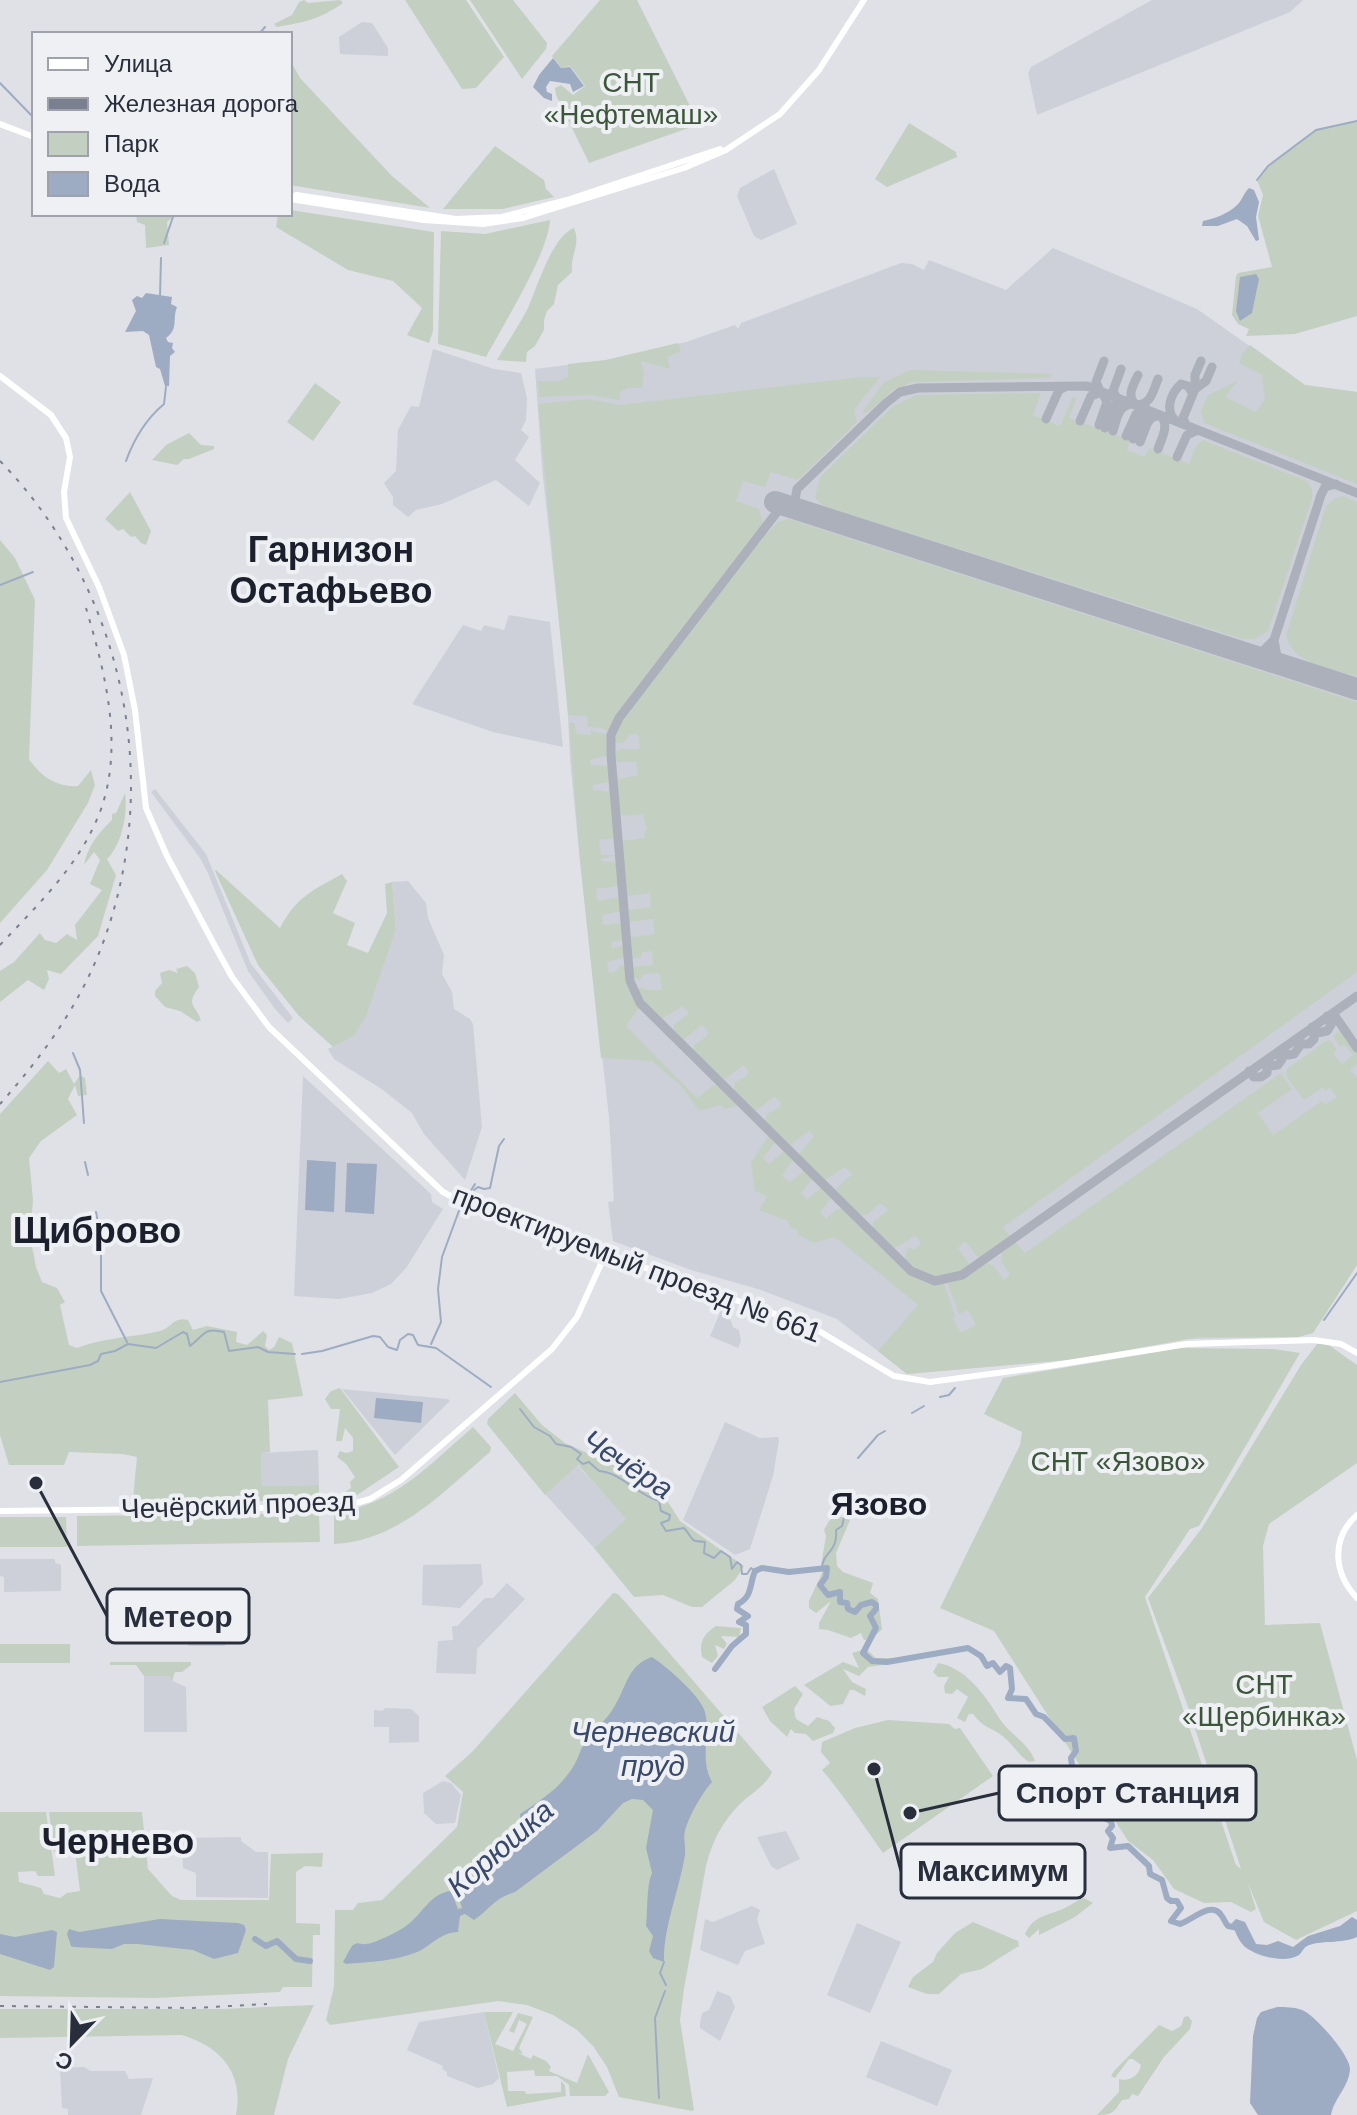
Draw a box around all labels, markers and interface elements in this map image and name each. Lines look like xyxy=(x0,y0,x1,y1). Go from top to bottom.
legend xyxy=(32,32,292,216)
text: Улица xyxy=(104,50,173,77)
park label: СНТ «Нефтемаш» xyxy=(544,67,718,130)
text: Железная дорога xyxy=(104,90,299,117)
text: Парк xyxy=(104,130,159,157)
text: Вода xyxy=(104,170,161,197)
district label: Гарнизон Остафьево xyxy=(230,529,432,611)
street label: проектируемый проезд № 661 xyxy=(448,1179,826,1349)
district label: Щиброво xyxy=(13,1210,181,1251)
water label: Чечёра xyxy=(577,1423,679,1505)
park label: СНТ «Язово» xyxy=(1031,1446,1205,1477)
street label: Чечёрский проезд xyxy=(120,1485,356,1525)
district label: Язово xyxy=(831,1486,927,1522)
callout: Метеор xyxy=(107,1589,249,1643)
text: Метеор xyxy=(123,1600,233,1633)
park label: СНТ «Щербинка» xyxy=(1182,1669,1346,1732)
water label: Черневский пруд xyxy=(571,1715,735,1782)
callout: Спорт Станция xyxy=(999,1766,1256,1820)
text: Спорт Станция xyxy=(1016,1776,1240,1809)
water label: Корюшка xyxy=(440,1793,560,1903)
district label: Чернево xyxy=(42,1821,194,1862)
callout: Максимум xyxy=(901,1844,1085,1898)
text: Максимум xyxy=(917,1854,1069,1887)
north arrow xyxy=(32,2003,112,2083)
text: С xyxy=(52,2046,77,2076)

